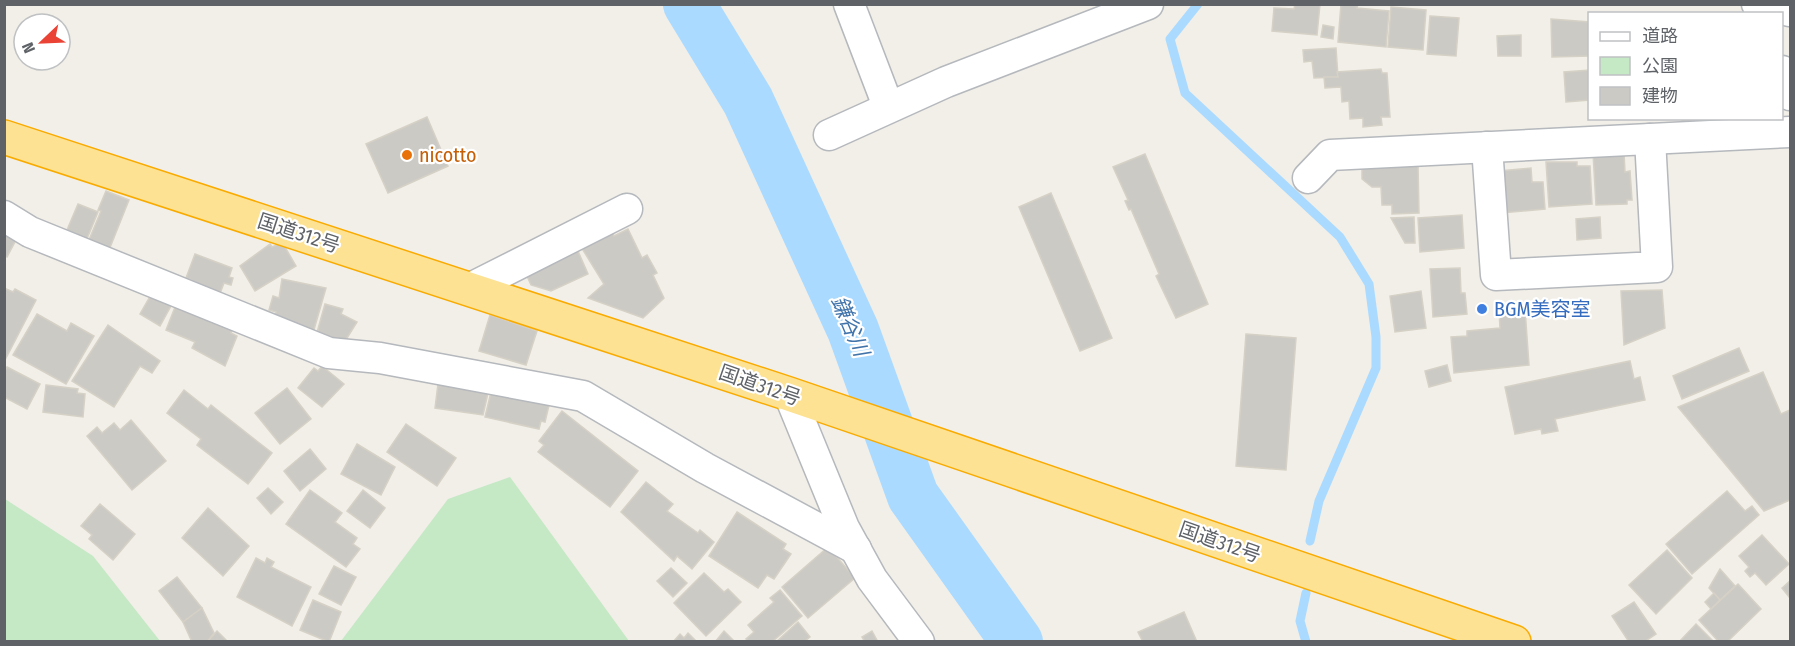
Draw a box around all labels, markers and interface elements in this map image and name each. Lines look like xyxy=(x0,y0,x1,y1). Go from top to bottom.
north arrow xyxy=(12,12,72,72)
legend xyxy=(1588,12,1783,120)
text: 道路 xyxy=(1642,25,1678,47)
text: N xyxy=(18,40,39,56)
text: 公園 xyxy=(1642,55,1678,77)
text: 建物 xyxy=(1642,85,1678,107)
place label: nicotto xyxy=(419,143,477,167)
marker: nicotto xyxy=(400,148,414,162)
street label: 国道312号 xyxy=(255,208,343,258)
water label: 鎌谷川 xyxy=(826,292,875,362)
place label: BGM美容室 xyxy=(1494,297,1591,321)
marker: BGM美容室 xyxy=(1475,302,1489,316)
street label: 国道312号 xyxy=(716,360,804,410)
street label: 国道312号 xyxy=(1176,517,1264,567)

